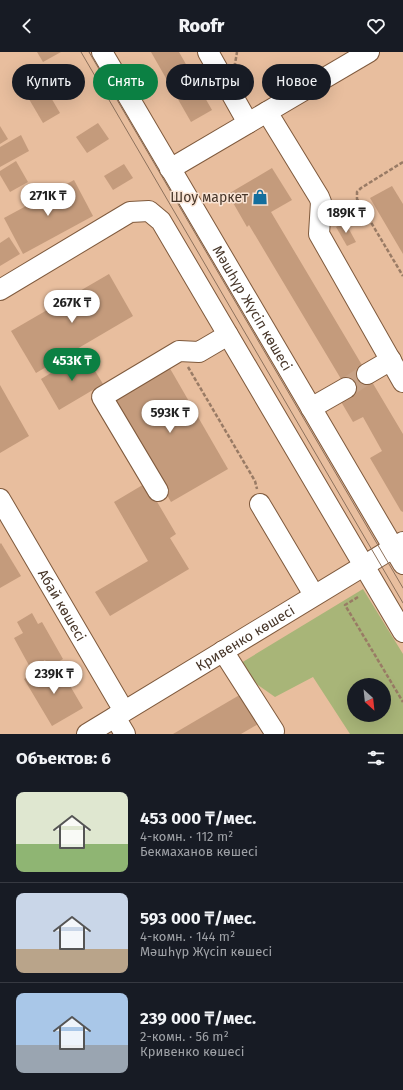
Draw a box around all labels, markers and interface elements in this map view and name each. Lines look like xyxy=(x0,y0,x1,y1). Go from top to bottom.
icon: back xyxy=(16,15,38,37)
text: Roofr xyxy=(179,15,224,37)
icon: heart xyxy=(365,15,387,37)
chip: Купить xyxy=(12,64,85,100)
chip: Снять xyxy=(93,64,158,100)
chip: Фильтры xyxy=(166,64,254,100)
chip: Новое xyxy=(262,64,331,100)
pin: 271K ₸ xyxy=(15,183,81,217)
text: 271K ₸ xyxy=(30,188,66,203)
shop icon: Шоу маркет xyxy=(251,188,269,206)
place label: Шоу маркет xyxy=(170,189,249,206)
pin: 189K ₸ xyxy=(313,200,379,234)
text: 189K ₸ xyxy=(326,205,366,220)
street label: Мәшһүр Жүсіп көшесі xyxy=(209,242,296,374)
pin: 267K ₸ xyxy=(39,290,105,324)
text: 267K ₸ xyxy=(53,295,91,310)
pin: 453K ₸ xyxy=(39,348,105,382)
text: 453K ₸ xyxy=(52,353,92,368)
pin: 593K ₸ xyxy=(137,400,203,434)
text: 593K ₸ xyxy=(151,405,189,420)
street label: Абай көшесі xyxy=(34,566,90,644)
street label: Кривенко көшесі xyxy=(193,601,298,674)
pin: 239K ₸ xyxy=(21,661,87,695)
text: 239K ₸ xyxy=(35,666,73,681)
north arrow xyxy=(347,678,391,722)
map controls xyxy=(347,678,391,722)
icon: filters xyxy=(365,747,387,769)
text: Объектов: 6 xyxy=(16,748,111,769)
icon: home xyxy=(48,808,96,856)
text: 453 000 ₸/мес. xyxy=(140,808,256,829)
text: 4-комн. · 112 m² xyxy=(140,829,233,844)
text: Бекмаханов көшесі xyxy=(140,844,258,859)
text: 593 000 ₸/мес. xyxy=(140,908,256,929)
icon: home xyxy=(48,909,96,957)
text: 4-комн. · 144 m² xyxy=(140,929,235,944)
text: Мәшһүр Жүсіп көшесі xyxy=(140,944,272,959)
text: 239 000 ₸/мес. xyxy=(140,1008,256,1029)
icon: home xyxy=(48,1009,96,1057)
text: 2-комн. · 56 m² xyxy=(140,1029,229,1044)
text: Кривенко көшесі xyxy=(140,1044,244,1059)

